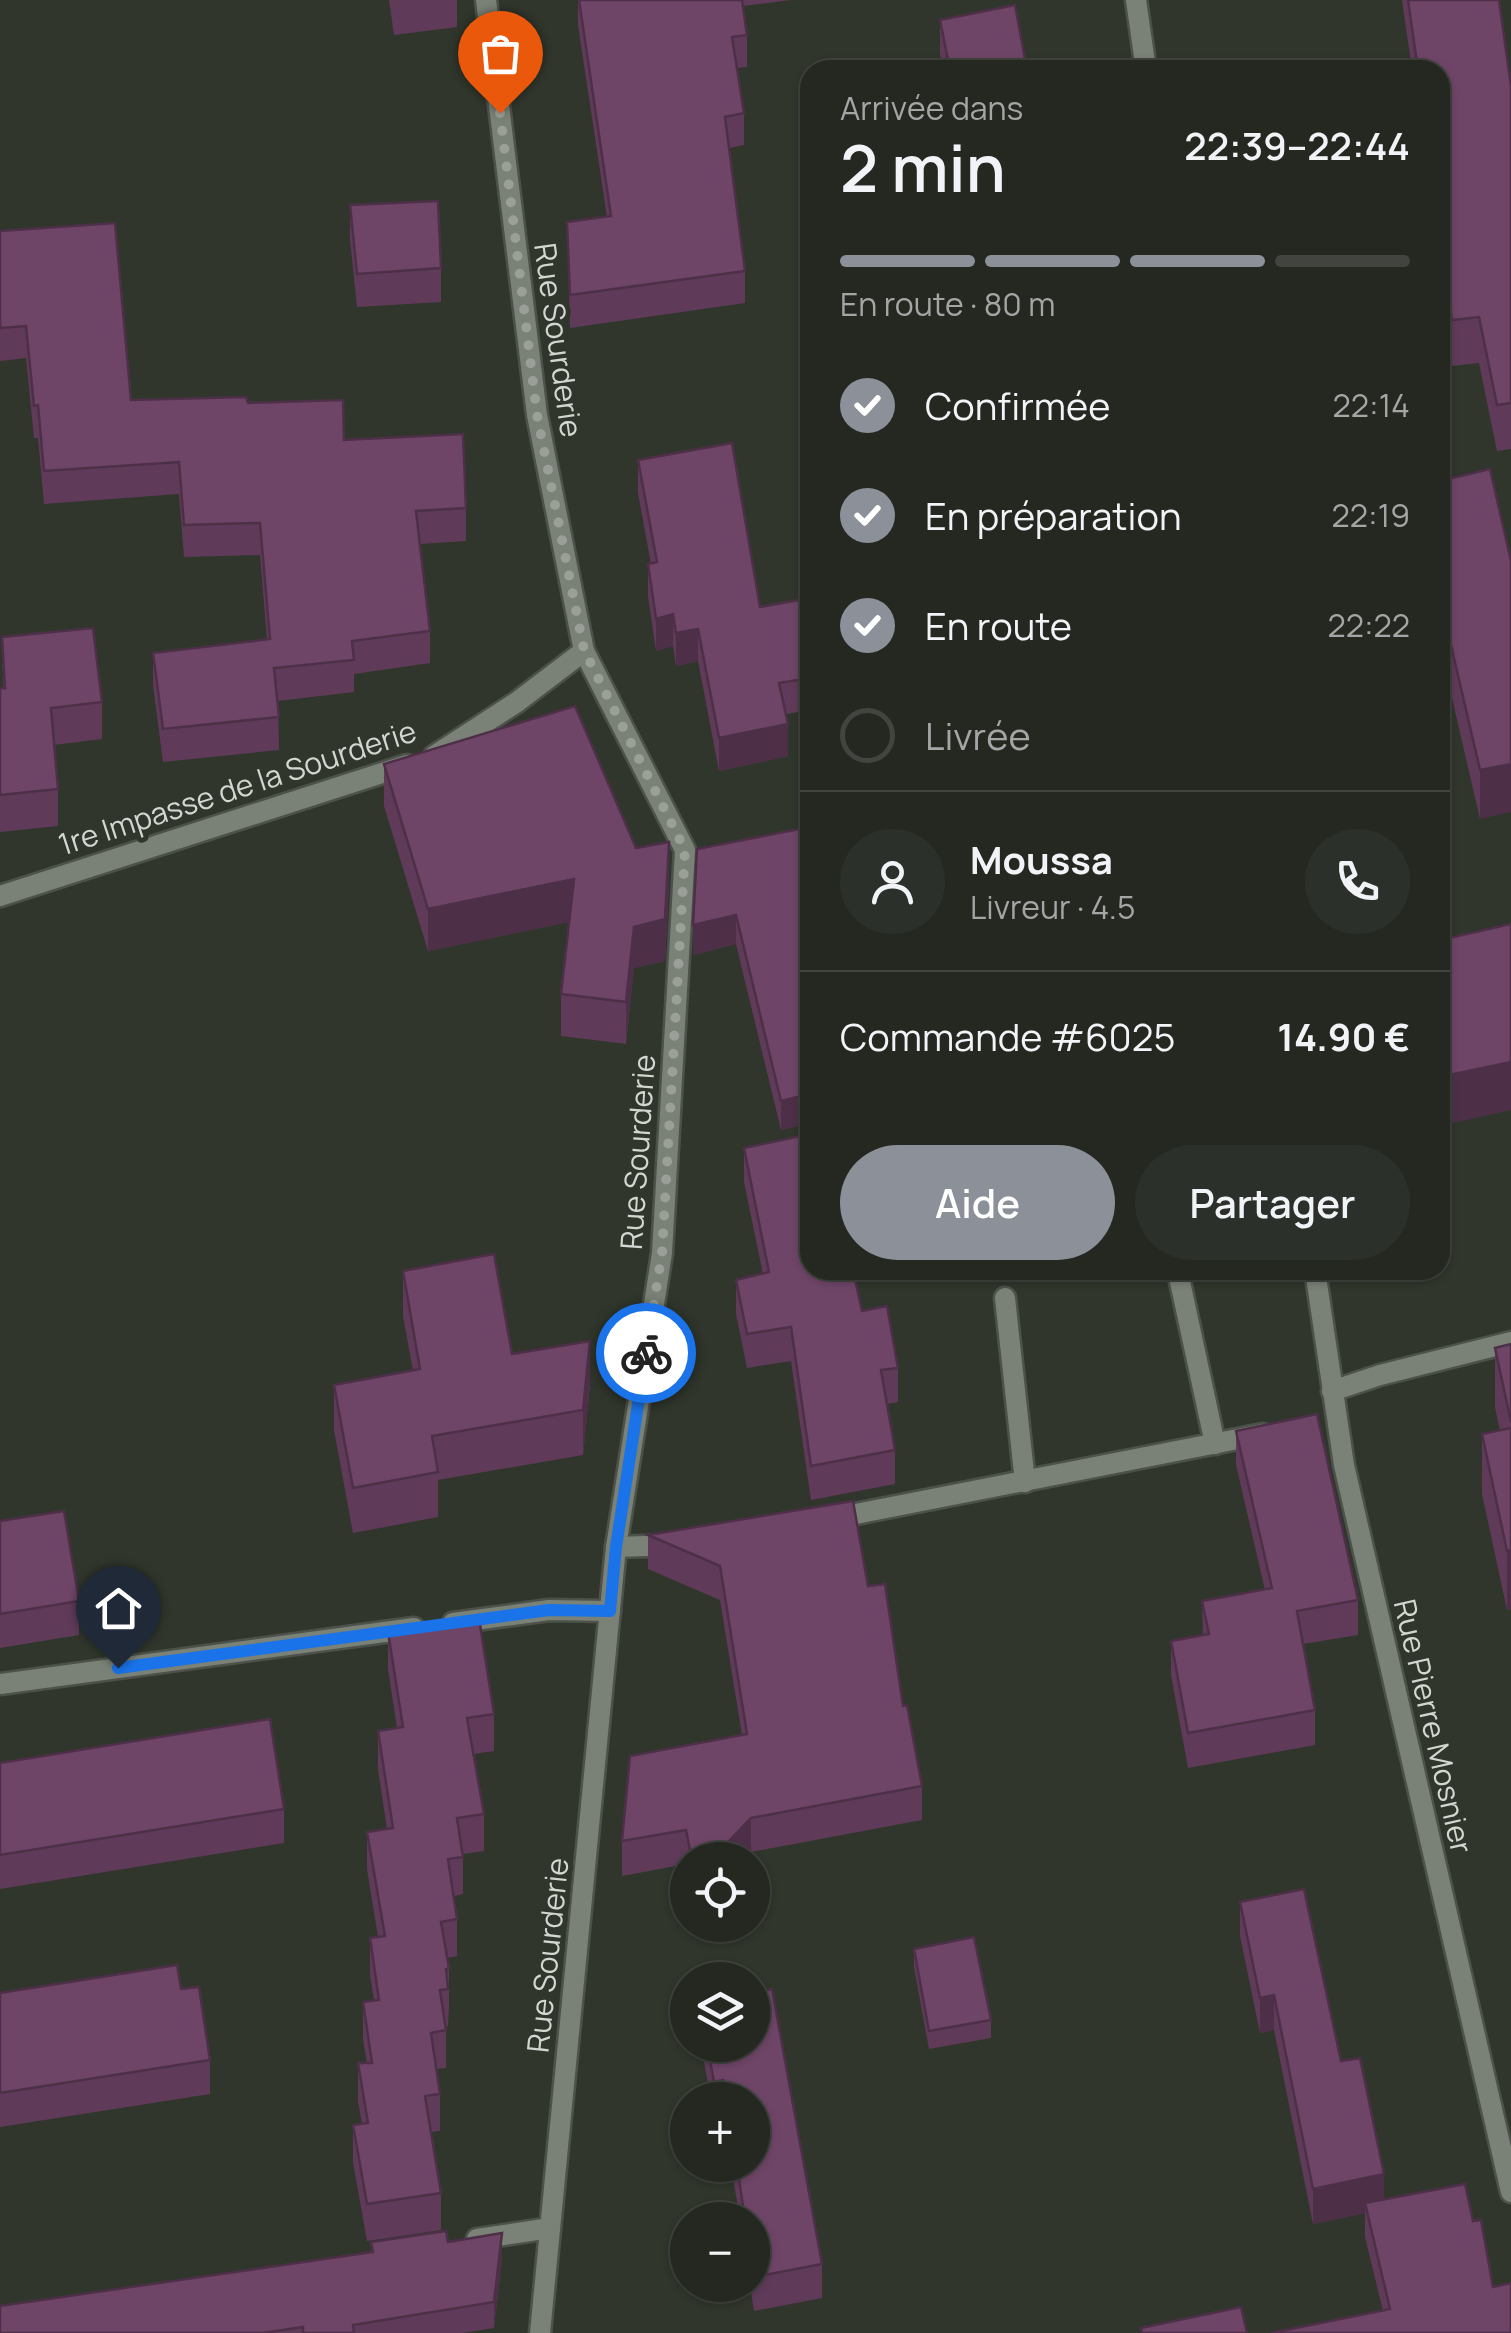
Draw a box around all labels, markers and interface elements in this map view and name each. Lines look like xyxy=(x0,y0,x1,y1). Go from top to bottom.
pin xyxy=(458,11,543,114)
icon: bag xyxy=(473,26,528,81)
text: Arrivée dans xyxy=(840,86,1023,130)
text: 22:39–22:44 xyxy=(1184,119,1410,171)
text: 2 min xyxy=(840,123,1006,212)
street label: Rue Sourderie xyxy=(525,240,593,440)
text: En route · 80 m xyxy=(840,282,1055,326)
icon: check xyxy=(840,378,895,433)
text: Confirmée xyxy=(925,379,1111,431)
text: 22:14 xyxy=(1333,383,1410,427)
icon: check xyxy=(840,488,895,543)
text: En préparation xyxy=(925,489,1181,541)
text: 22:19 xyxy=(1332,493,1410,537)
icon: check xyxy=(840,598,895,653)
text: En route xyxy=(925,599,1072,651)
text: 22:22 xyxy=(1327,603,1410,647)
text: Livrée xyxy=(925,709,1031,761)
street label: 1re Impasse de la Sourderie xyxy=(53,710,421,864)
button: person xyxy=(840,829,945,934)
button: phone xyxy=(1305,829,1410,934)
text: Moussa xyxy=(970,833,1113,885)
text: Livreur · 4.5 xyxy=(970,885,1135,929)
text: Commande #6025 xyxy=(840,1010,1175,1062)
text: 14.90 € xyxy=(1277,1010,1410,1062)
street label: Rue Sourderie xyxy=(610,1053,664,1251)
button: Aide xyxy=(840,1145,1115,1260)
button: Partager xyxy=(1135,1145,1410,1260)
courier xyxy=(596,1303,696,1403)
icon: bike xyxy=(619,1326,674,1381)
pin xyxy=(76,1566,161,1669)
icon: home xyxy=(91,1581,146,1636)
street label: Rue Pierre Mosnier xyxy=(1385,1595,1483,1857)
map controls xyxy=(670,1842,770,2302)
button: locate xyxy=(670,1842,770,1942)
street label: Rue Sourderie xyxy=(516,1856,578,2054)
button: layers xyxy=(670,1962,770,2062)
button: + xyxy=(670,2082,770,2182)
button: − xyxy=(670,2202,770,2302)

